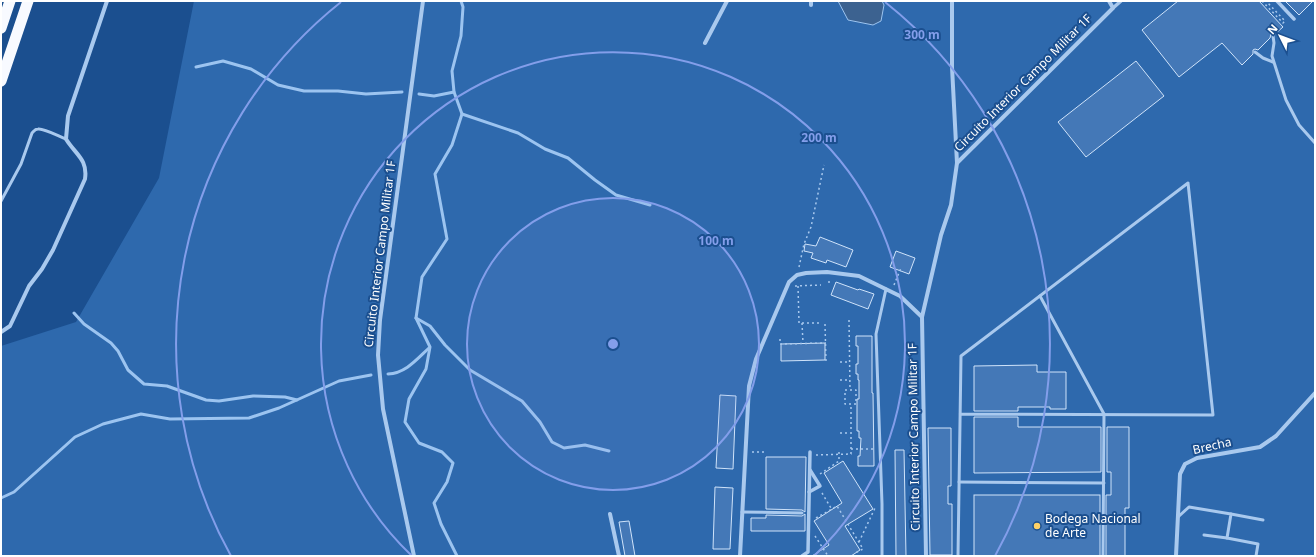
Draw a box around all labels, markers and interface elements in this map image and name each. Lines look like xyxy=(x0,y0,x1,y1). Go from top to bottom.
street label: Circuito Interior Campo Militar 1F xyxy=(950,10,1095,155)
north arrow xyxy=(1260,16,1300,56)
text: N xyxy=(1264,21,1281,37)
text: 300 m xyxy=(904,26,940,43)
text: 200 m xyxy=(801,129,837,146)
street label: Circuito Interior Campo Militar 1F xyxy=(360,160,399,348)
text: 100 m xyxy=(698,232,734,249)
centre of rings xyxy=(606,337,620,351)
street label: Circuito Interior Campo Militar 1F xyxy=(903,343,924,531)
street label: Brecha xyxy=(1191,433,1233,458)
place label: Bodega Nacional de Arte xyxy=(1045,510,1141,541)
marker: Bodega Nacional de Arte xyxy=(1032,521,1042,531)

